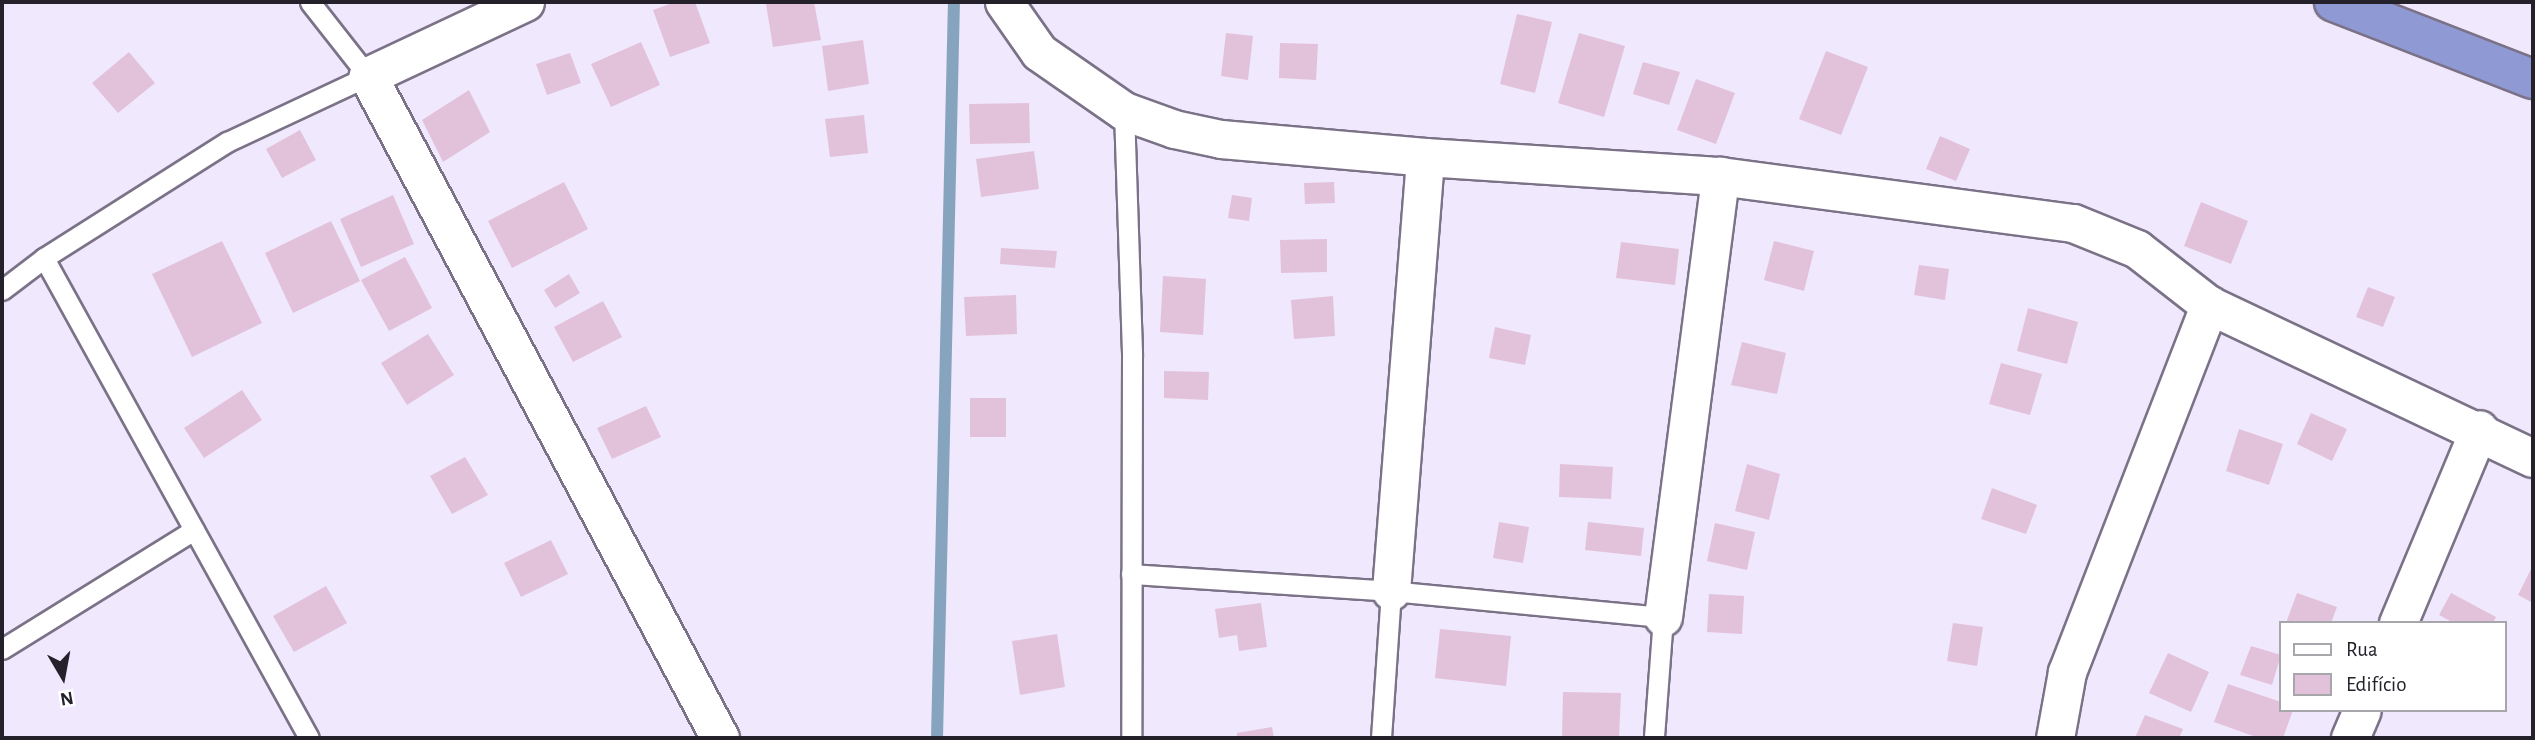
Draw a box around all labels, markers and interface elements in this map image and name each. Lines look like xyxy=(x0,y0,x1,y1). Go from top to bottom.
legend xyxy=(2280,621,2507,712)
text: Rua xyxy=(2346,639,2378,660)
north arrow xyxy=(28,642,98,712)
text: Edifício xyxy=(2346,674,2406,695)
text: N xyxy=(59,688,75,709)

